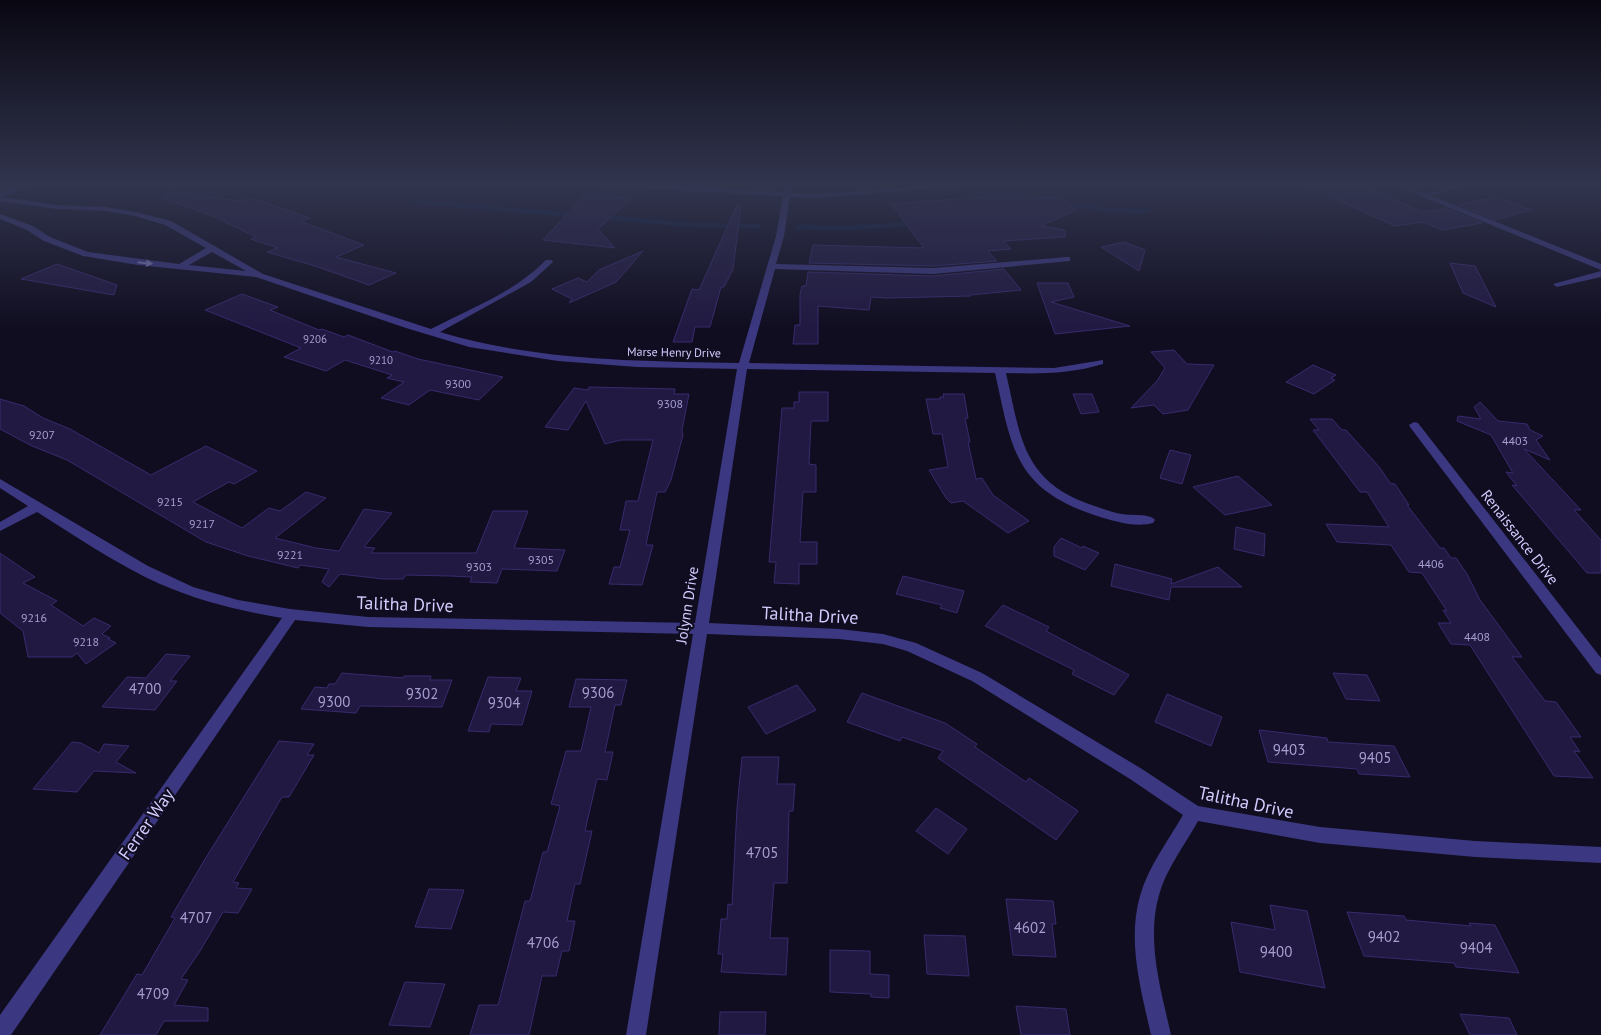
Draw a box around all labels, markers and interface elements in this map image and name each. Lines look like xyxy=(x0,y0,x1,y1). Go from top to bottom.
one-way arrow xyxy=(137,259,153,267)
house number: 9206 xyxy=(303,332,327,346)
street label: Marse Henry Drive xyxy=(627,344,721,360)
house number: 9210 xyxy=(369,353,393,367)
house number: 9300 xyxy=(445,376,472,391)
house number: 9308 xyxy=(657,396,683,411)
house number: 9207 xyxy=(29,427,55,442)
house number: 4403 xyxy=(1502,433,1528,448)
street label: Renaissance Drive xyxy=(1477,486,1563,588)
house number: 9215 xyxy=(157,494,183,509)
house number: 9217 xyxy=(189,516,215,531)
house number: 9221 xyxy=(277,547,303,562)
house number: 9305 xyxy=(528,552,554,567)
house number: 4406 xyxy=(1418,556,1444,571)
house number: 9303 xyxy=(466,559,492,574)
street label: Jolynn Drive xyxy=(671,565,702,646)
street label: Talitha Drive xyxy=(356,591,454,617)
street label: Talitha Drive xyxy=(761,601,859,629)
house number: 9216 xyxy=(21,610,47,625)
house number: 4408 xyxy=(1464,629,1490,644)
house number: 9218 xyxy=(73,634,99,649)
house number: 4700 xyxy=(129,679,161,698)
house number: 9306 xyxy=(582,683,614,702)
house number: 9302 xyxy=(406,684,438,703)
house number: 9300 xyxy=(318,692,350,711)
house number: 9304 xyxy=(488,693,520,712)
house number: 9403 xyxy=(1273,740,1305,759)
house number: 9405 xyxy=(1359,748,1391,767)
street label: Talitha Drive xyxy=(1196,781,1296,823)
street label: Ferrer Way xyxy=(113,783,179,864)
house number: 4705 xyxy=(746,843,778,862)
house number: 4707 xyxy=(180,908,212,927)
house number: 4602 xyxy=(1014,918,1046,937)
house number: 9402 xyxy=(1368,927,1400,946)
house number: 4706 xyxy=(527,933,559,952)
house number: 9404 xyxy=(1460,938,1492,957)
house number: 9400 xyxy=(1260,942,1292,961)
house number: 4709 xyxy=(137,984,169,1003)

